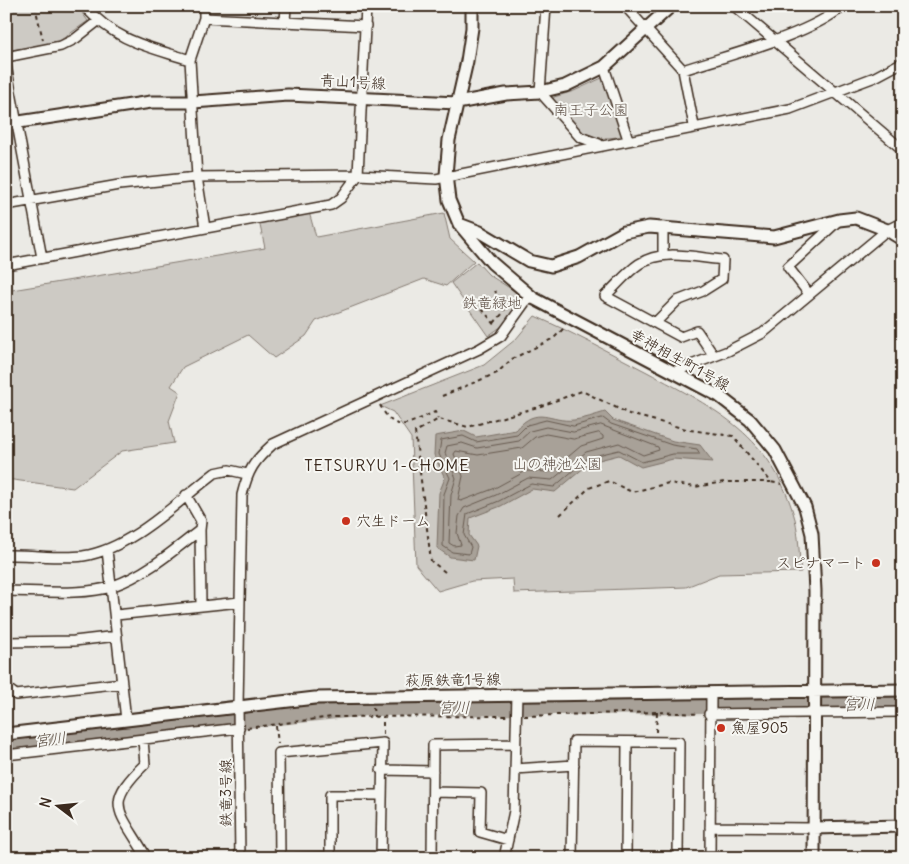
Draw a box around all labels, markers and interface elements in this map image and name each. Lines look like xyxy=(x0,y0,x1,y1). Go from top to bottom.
street label: 青山1号線 xyxy=(320,70,386,93)
park label: 南王子公園 xyxy=(553,100,629,119)
park label: 鉄竜緑地 xyxy=(462,293,522,312)
street label: 幸神相生町1号線 xyxy=(627,324,733,395)
park label: 山の神池公園 xyxy=(512,454,602,473)
district label: TETSURYU 1-CHOME xyxy=(304,455,470,475)
place label: 穴生ドーム xyxy=(356,511,430,530)
marker: 穴生ドーム xyxy=(340,515,352,527)
place label: スピナマート xyxy=(776,553,866,572)
marker: スピナマート xyxy=(870,557,882,569)
street label: 萩原鉄竜1号線 xyxy=(405,669,501,690)
water label: 宮川 xyxy=(843,694,875,714)
water label: 宮川 xyxy=(438,697,470,717)
place label: 魚屋905 xyxy=(731,718,788,737)
marker: 魚屋905 xyxy=(715,722,727,734)
water label: 宮川 xyxy=(33,727,67,751)
street label: 鉄竜3号線 xyxy=(216,759,235,827)
north arrow xyxy=(32,782,82,832)
text: N xyxy=(36,795,55,810)

